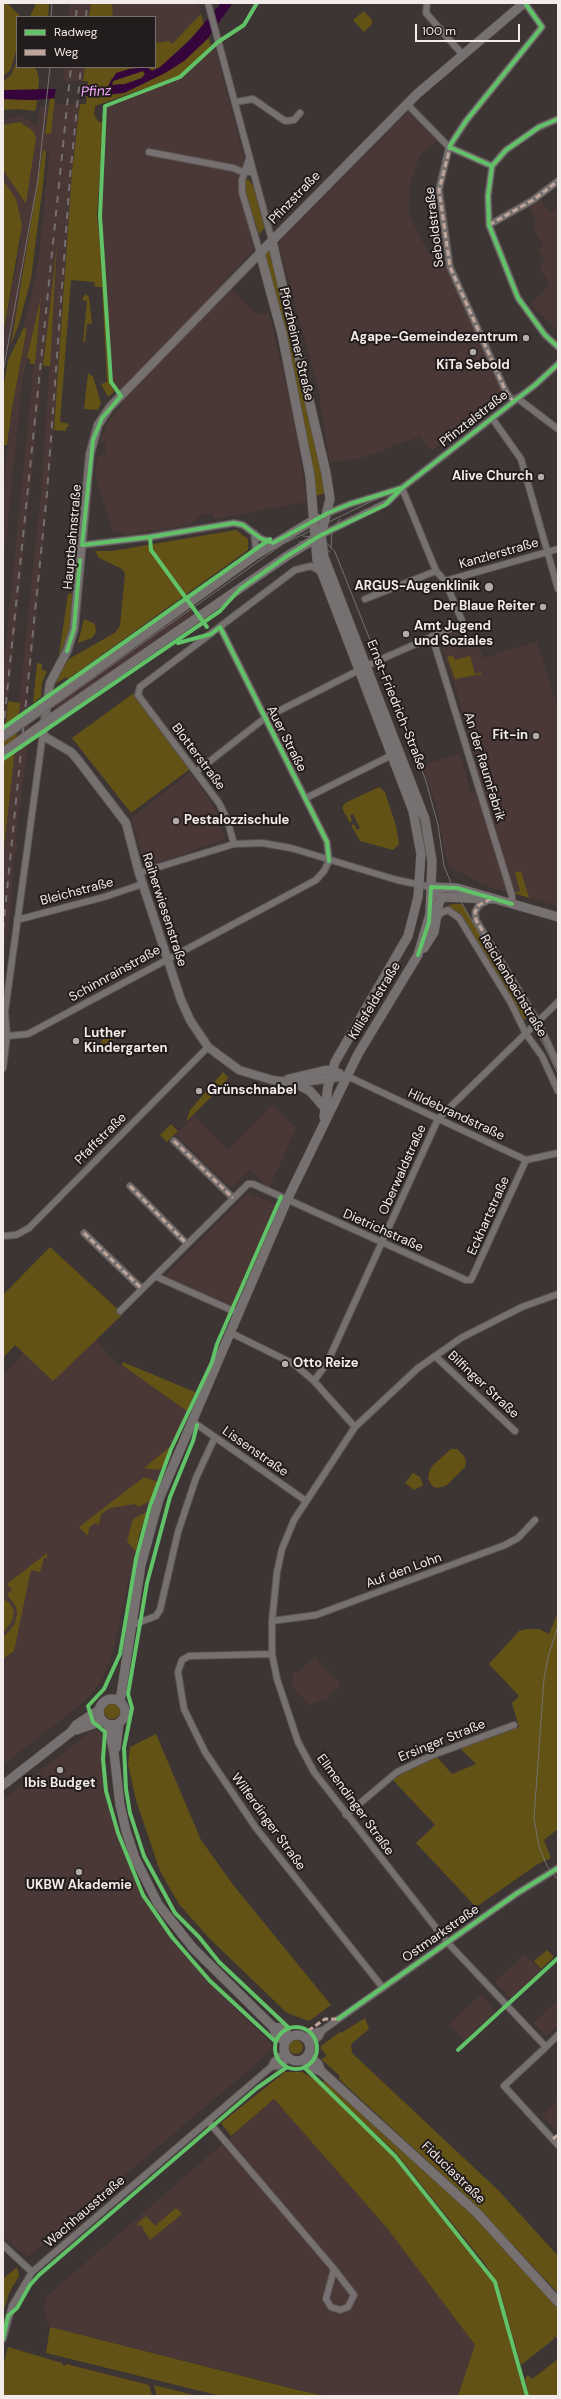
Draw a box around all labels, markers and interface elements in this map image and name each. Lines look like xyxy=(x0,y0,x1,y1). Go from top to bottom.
legend xyxy=(16,16,156,68)
scale bar xyxy=(417,16,522,42)
text: 100 m xyxy=(422,23,456,39)
text: Radweg xyxy=(54,24,97,40)
text: Weg xyxy=(54,44,78,60)
water label: Pfinz xyxy=(80,83,112,101)
street label: Pfinzstraße xyxy=(266,168,324,228)
street label: Seboldstraße xyxy=(422,186,448,268)
street label: Pforzheimer Straße xyxy=(275,286,317,402)
place label: Agape-Gemeindezentrum xyxy=(350,330,518,346)
marker: Agape-Gemeindezentrum xyxy=(521,333,531,343)
marker: KiTa Sebold xyxy=(468,347,478,357)
place label: KiTa Sebold xyxy=(436,358,510,374)
street label: Pfinztalstraße xyxy=(437,388,511,450)
place label: Alive Church xyxy=(452,469,533,485)
marker: Alive Church xyxy=(536,472,546,482)
street label: Hauptbahnstraße xyxy=(61,484,85,590)
street label: Kanzlerstraße xyxy=(457,535,541,573)
place label: ARGUS-Augenklinik xyxy=(355,579,480,595)
marker: ARGUS-Augenklinik xyxy=(483,581,495,593)
place label: Der Blaue Reiter xyxy=(434,599,535,615)
marker: Der Blaue Reiter xyxy=(538,602,548,612)
place label: Amt Jugend und Soziales xyxy=(414,619,493,650)
marker: Amt Jugend und Soziales xyxy=(401,629,411,639)
street label: Ernst-Friedrich-Straße xyxy=(363,638,429,772)
street label: Auer Straße xyxy=(263,703,309,775)
street label: An der RaumFabrik xyxy=(460,711,508,823)
street label: Blotterstraße xyxy=(168,721,228,793)
place label: Fit-in xyxy=(493,728,528,744)
marker: Fit-in xyxy=(531,731,541,741)
place label: Pestalozzischule xyxy=(184,813,289,829)
marker: Pestalozzischule xyxy=(171,816,181,826)
street label: Raiherwiesenstraße xyxy=(138,851,190,969)
street label: Bleichstraße xyxy=(39,875,115,909)
street label: Reichenbachstraße xyxy=(476,932,550,1040)
street label: Schinnrainstraße xyxy=(67,942,163,1006)
street label: Killisfeldstraße xyxy=(346,959,404,1043)
place label: Luther Kindergarten xyxy=(84,1026,168,1057)
marker: Luther Kindergarten xyxy=(71,1036,81,1046)
place label: Grünschnabel xyxy=(207,1083,297,1099)
marker: Grünschnabel xyxy=(194,1086,204,1096)
street label: Hildebrandstraße xyxy=(405,1086,507,1144)
street label: Pfaffstraße xyxy=(72,1110,130,1168)
street label: Oberwaldstraße xyxy=(376,1122,430,1218)
street label: Eckhartstraße xyxy=(465,1174,513,1258)
street label: Dietrichstraße xyxy=(340,1206,426,1256)
street label: Bilfinger Straße xyxy=(444,1348,522,1422)
place label: Otto Reize xyxy=(293,1356,359,1372)
marker: Otto Reize xyxy=(280,1359,290,1369)
street label: Lissenstraße xyxy=(219,1424,291,1480)
street label: Auf den Lohn xyxy=(364,1550,444,1592)
street label: Ersinger Straße xyxy=(396,1716,488,1766)
street label: Ellmendinger Straße xyxy=(313,1751,397,1859)
marker: Ibis Budget xyxy=(55,1765,65,1775)
street label: Wilferdinger Straße xyxy=(227,1770,309,1874)
place label: Ibis Budget xyxy=(24,1776,96,1792)
marker: UKBW Akademie xyxy=(74,1867,84,1877)
place label: UKBW Akademie xyxy=(26,1878,132,1894)
street label: Ostmarkstraße xyxy=(400,1902,482,1966)
street label: Fiduciastraße xyxy=(418,2139,488,2207)
street label: Wachhausstraße xyxy=(42,2173,128,2251)

